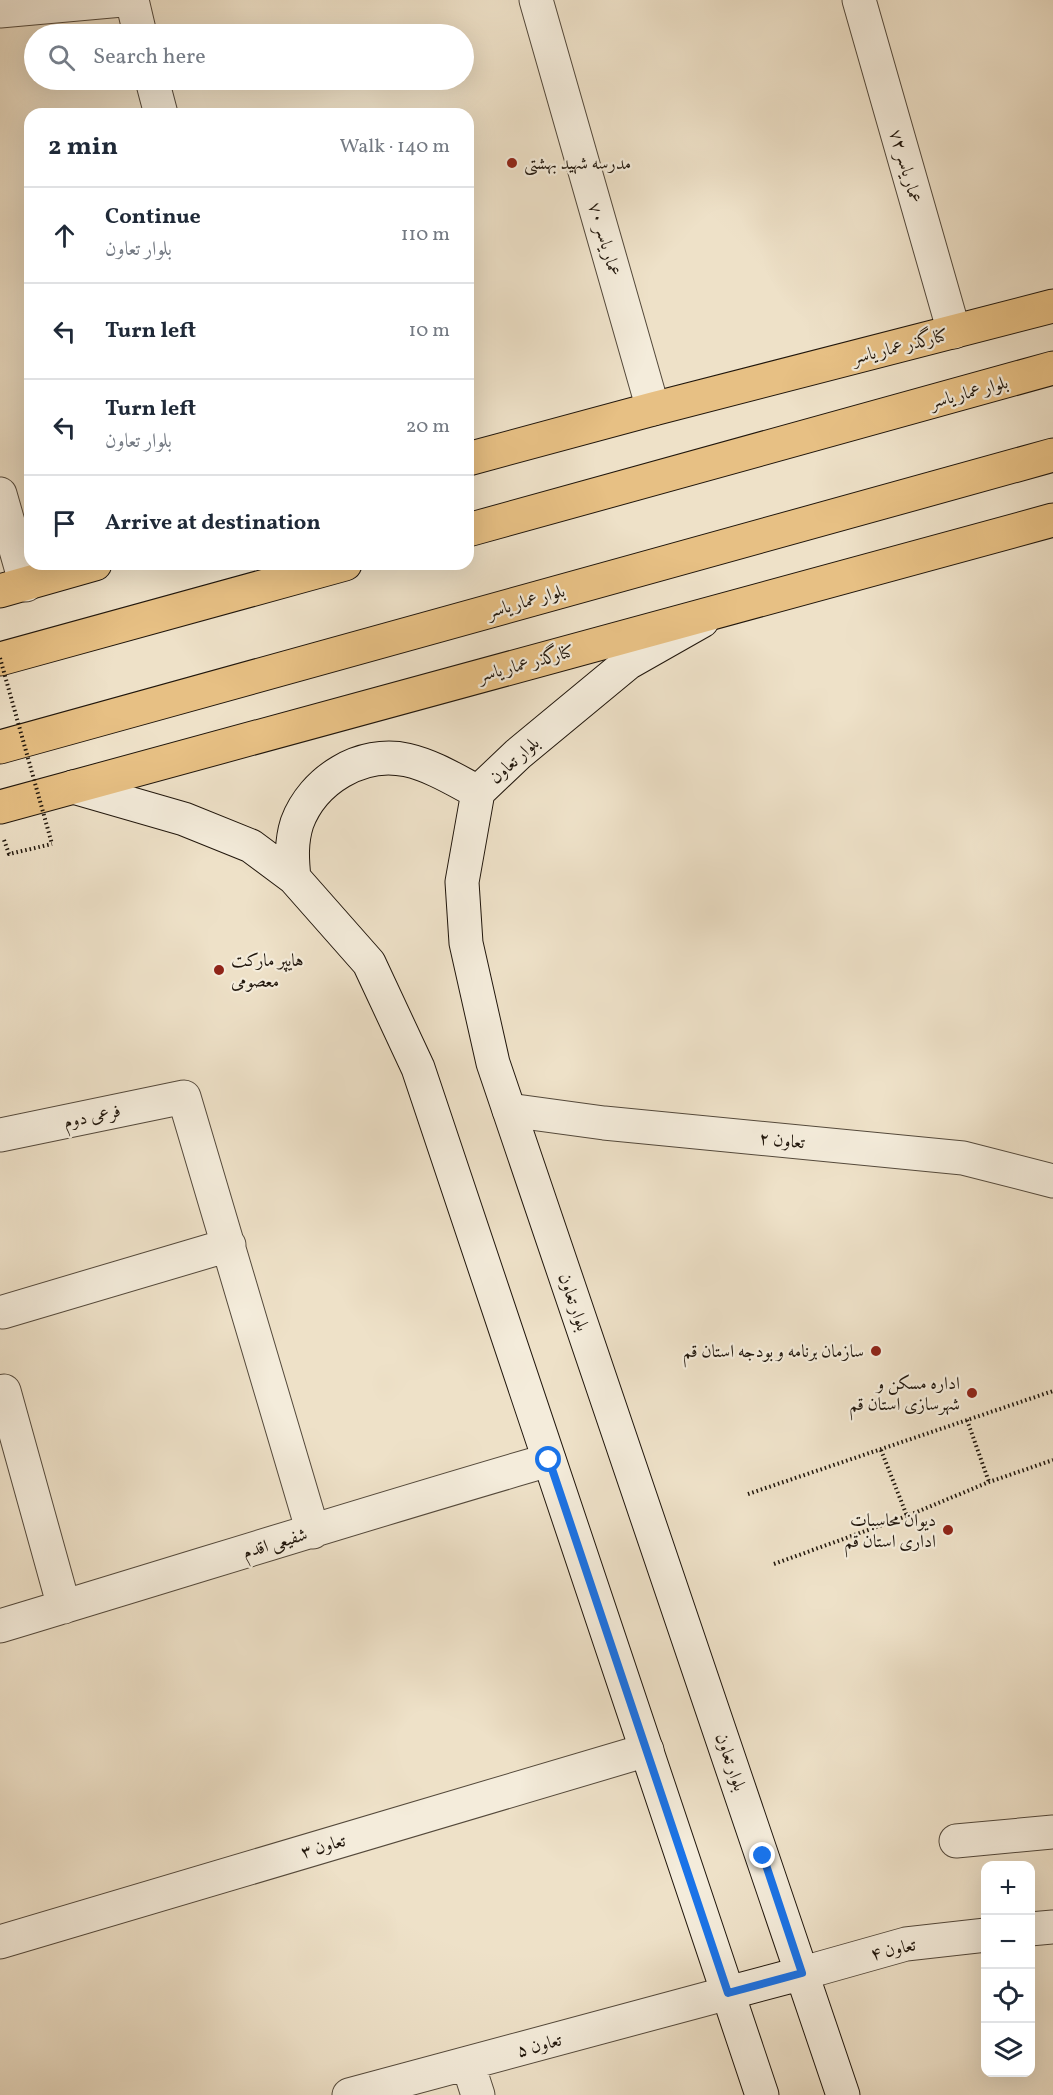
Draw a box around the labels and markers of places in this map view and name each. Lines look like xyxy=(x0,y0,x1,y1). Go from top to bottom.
place label: مدرسه شهید بهشتی xyxy=(524,152,631,177)
marker: مدرسه شهید بهشتی xyxy=(505,156,519,170)
place label: هایپر مارکت معصومی xyxy=(231,949,304,995)
marker: هایپر مارکت معصومی xyxy=(212,963,226,977)
place label: سازمان برنامه و بودجه استان قم xyxy=(683,1340,864,1368)
marker: سازمان برنامه و بودجه استان قم xyxy=(869,1344,883,1358)
place label: اداره مسکن و شهرسازی استان قم xyxy=(849,1372,960,1421)
marker: اداره مسکن و شهرسازی استان قم xyxy=(965,1386,979,1400)
place label: دیوان محاسبات اداری استان قم xyxy=(844,1509,936,1558)
marker: دیوان محاسبات اداری استان قم xyxy=(941,1523,955,1537)

